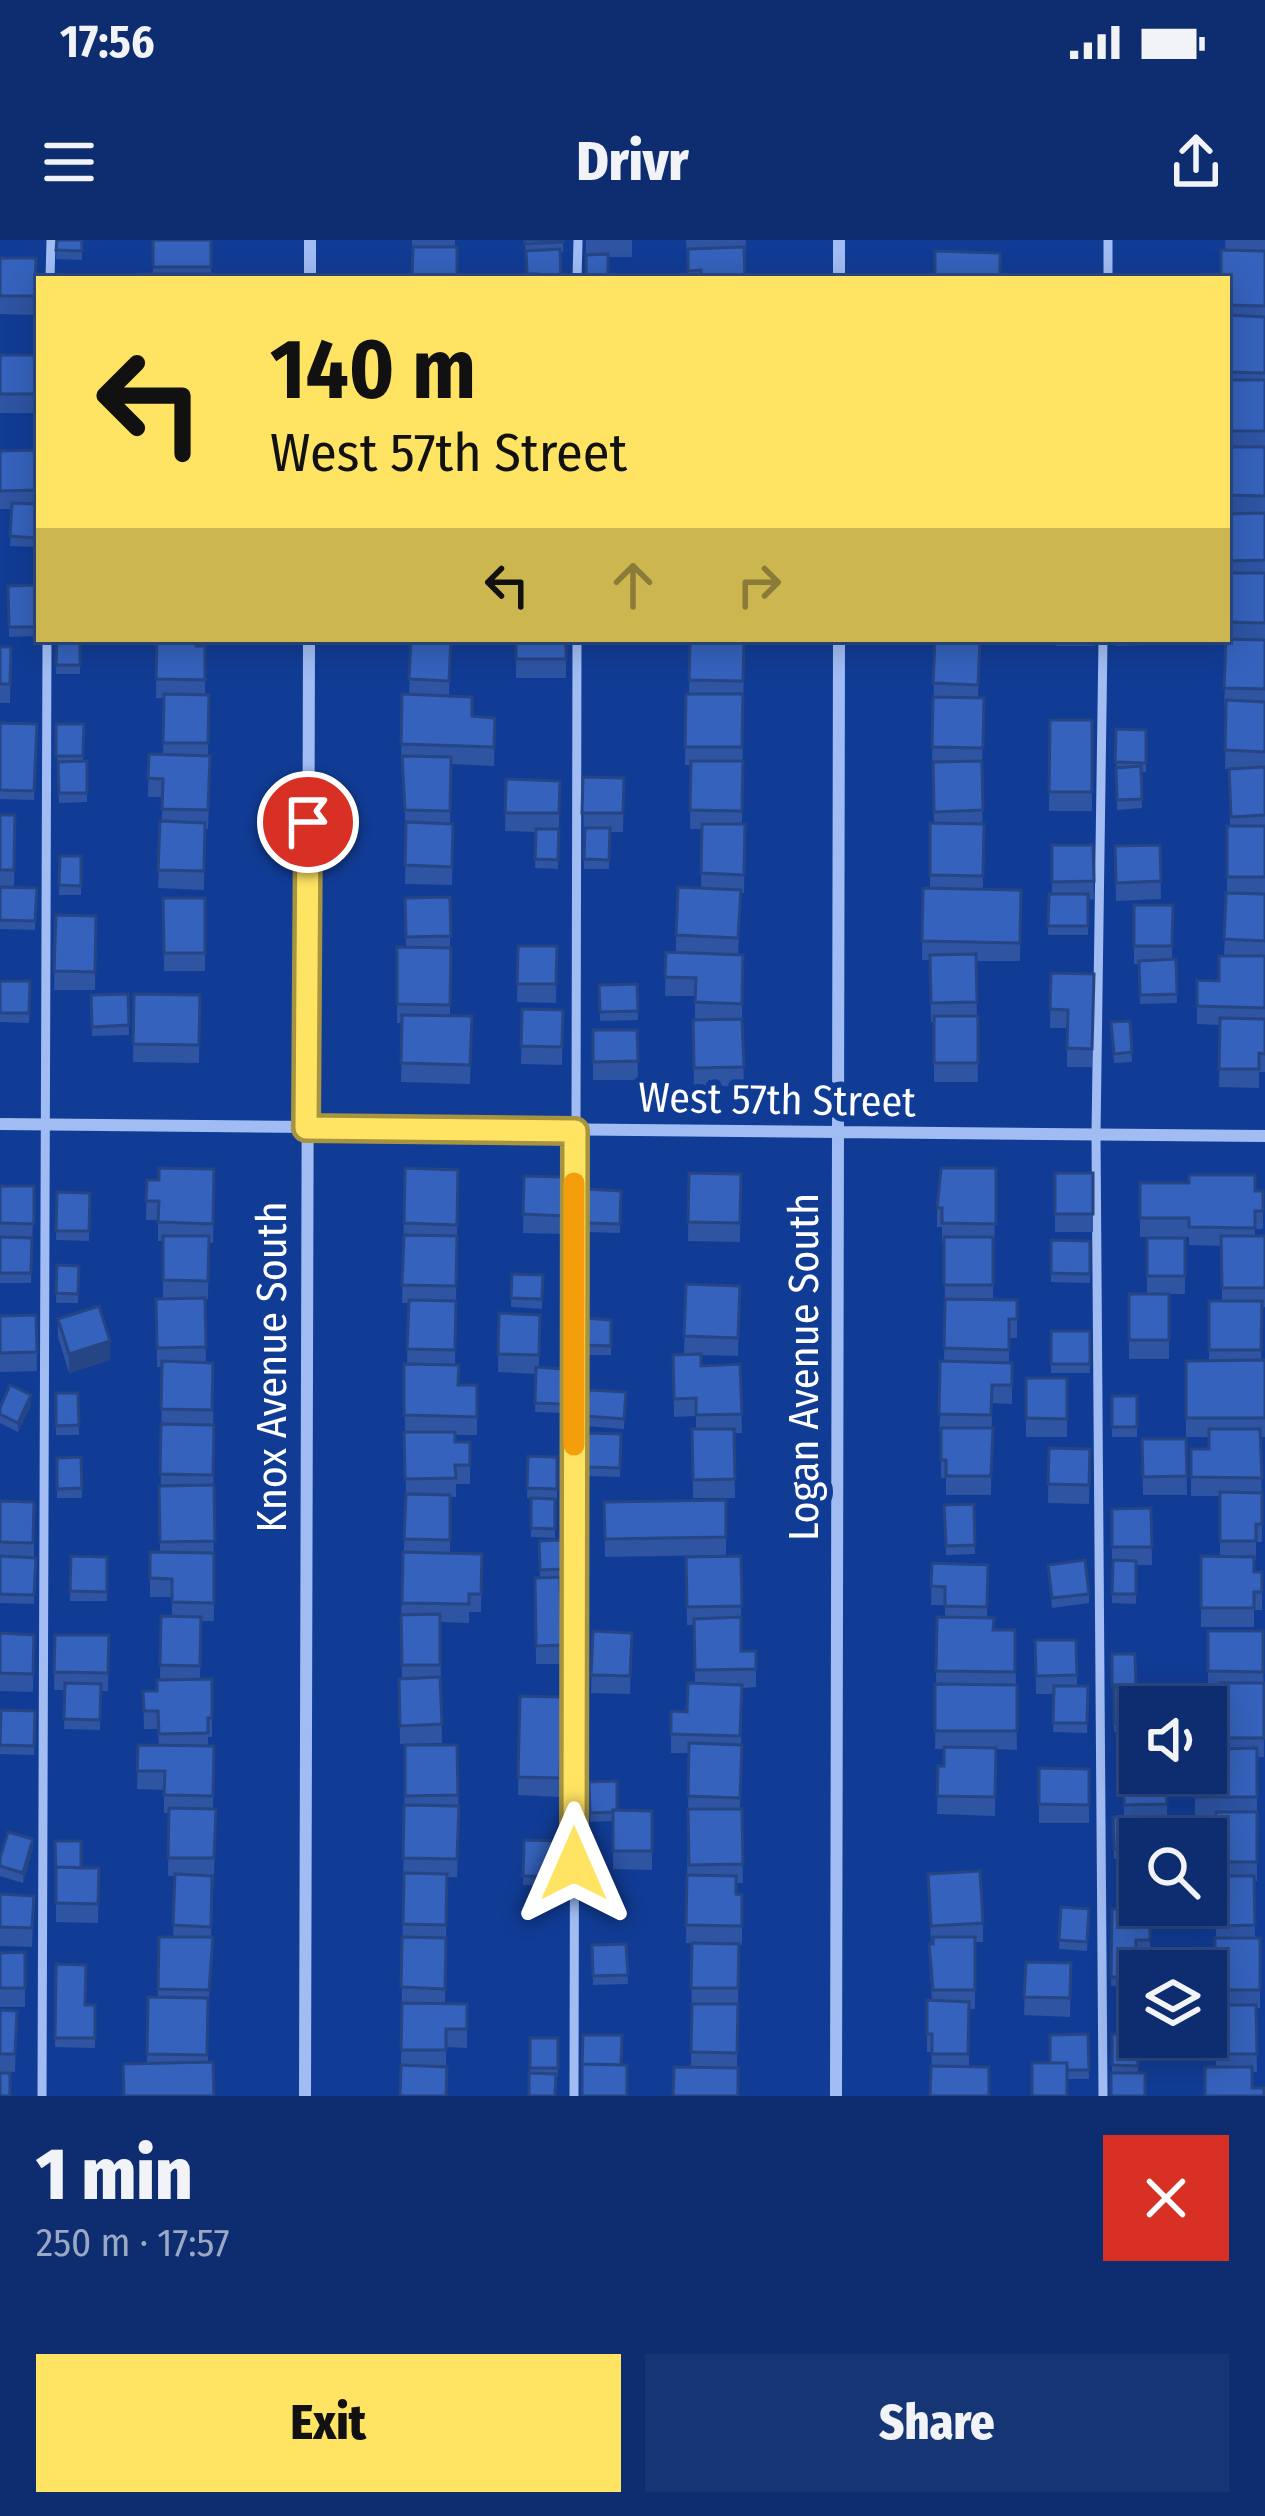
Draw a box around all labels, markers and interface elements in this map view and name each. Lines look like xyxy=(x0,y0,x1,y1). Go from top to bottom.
text: 17:56 xyxy=(60,15,155,69)
icon: menu xyxy=(36,129,102,195)
icon: share xyxy=(1163,129,1229,195)
text: Drivr xyxy=(577,130,689,194)
text: 140 m xyxy=(270,319,476,420)
icon: left xyxy=(72,324,228,480)
text: West 57th Street xyxy=(270,421,627,485)
icon: left xyxy=(474,552,540,618)
icon: ahead xyxy=(600,552,666,618)
icon: right xyxy=(726,552,792,618)
pin xyxy=(257,771,359,873)
icon: arrive xyxy=(275,789,341,855)
street label: West 57th Street xyxy=(638,1073,917,1127)
street label: Logan Avenue South xyxy=(779,1193,829,1541)
street label: Knox Avenue South xyxy=(247,1201,297,1533)
map controls xyxy=(1119,1686,1227,2058)
button: sound xyxy=(1119,1686,1227,1794)
position arrow xyxy=(511,1801,637,1927)
button: search xyxy=(1119,1818,1227,1926)
button: layers xyxy=(1119,1950,1227,2058)
text: 1 min xyxy=(36,2132,193,2218)
button: close xyxy=(1103,2135,1229,2261)
text: 250 m · 17:57 xyxy=(36,2220,229,2266)
button: Exit xyxy=(36,2354,621,2492)
button: Share xyxy=(645,2354,1229,2492)

